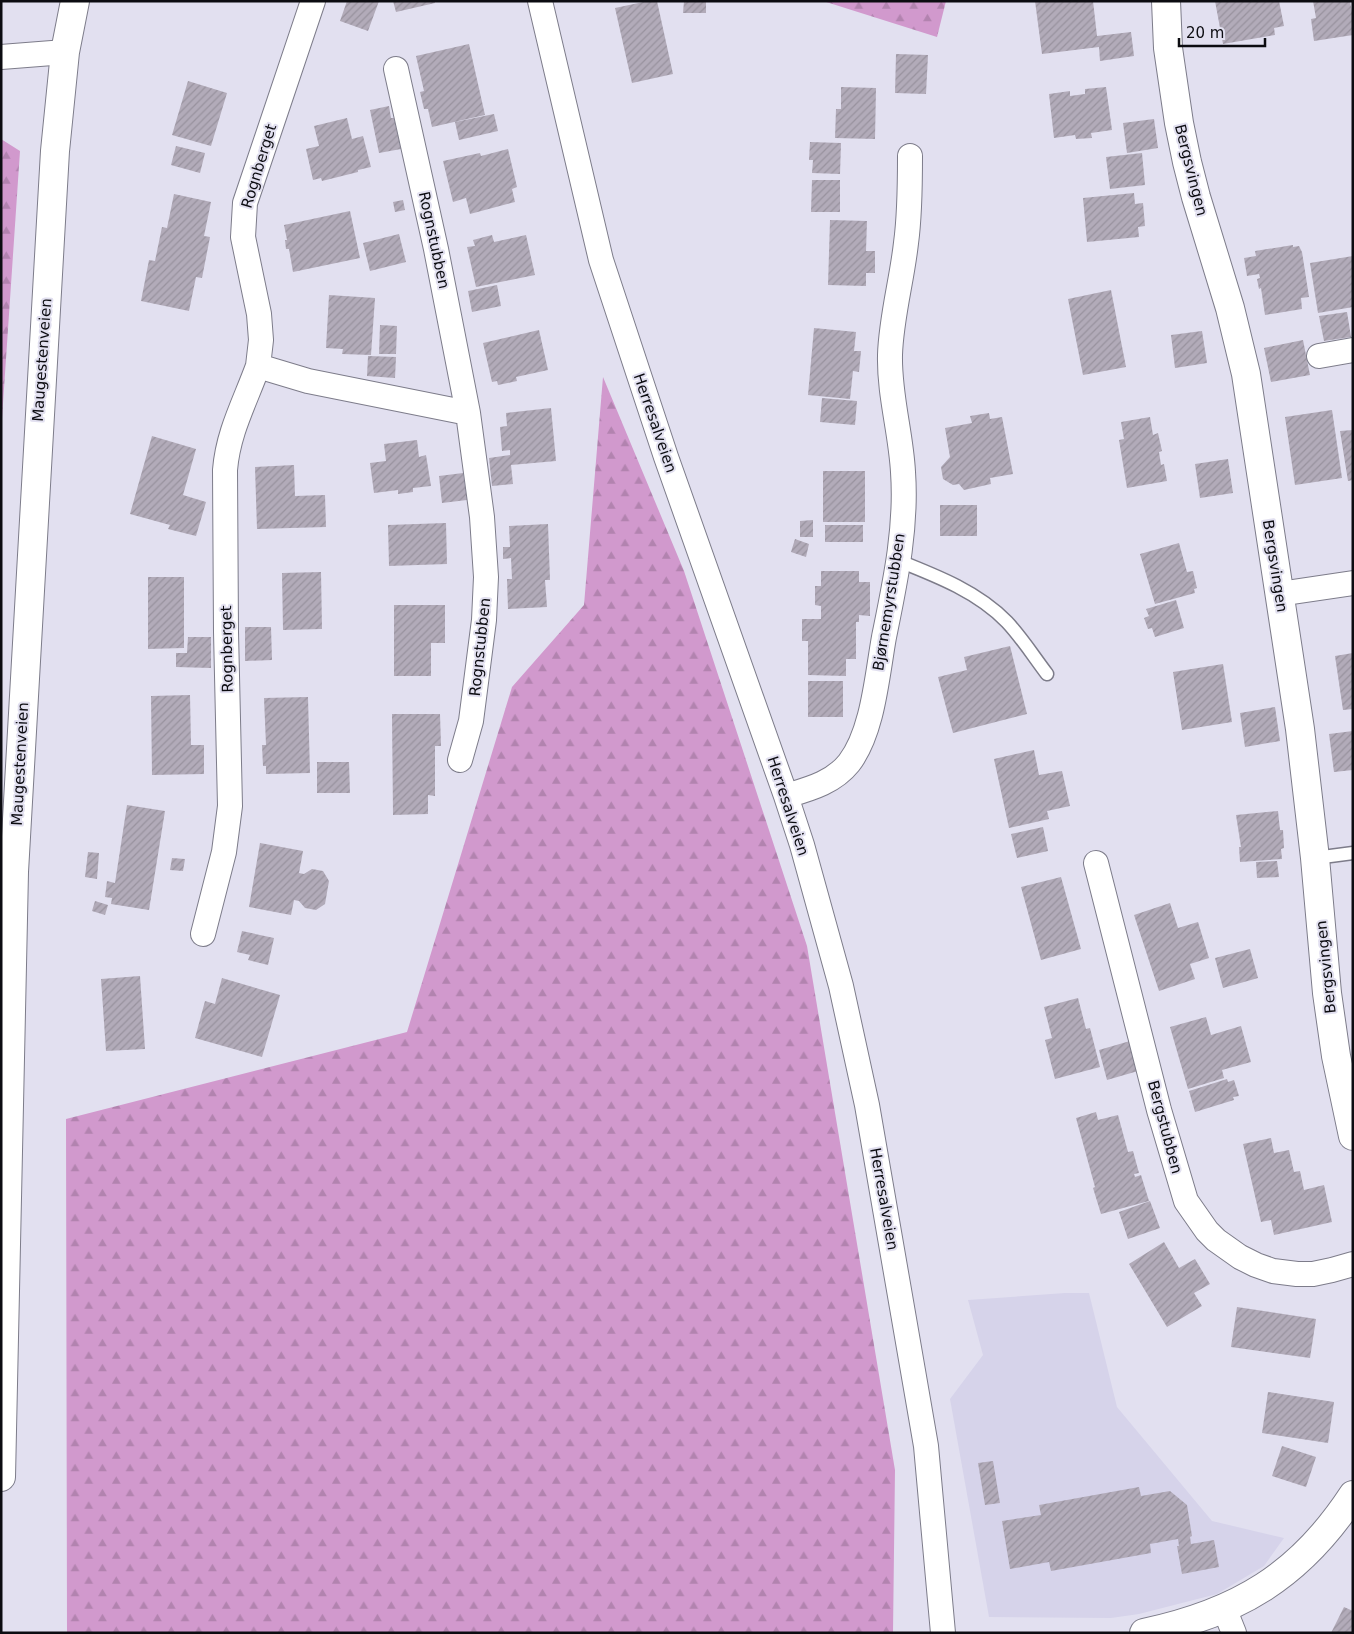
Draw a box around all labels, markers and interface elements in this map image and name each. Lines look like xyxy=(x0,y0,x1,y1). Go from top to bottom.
scale bar xyxy=(1179,15,1265,47)
text: 20 m xyxy=(1186,24,1224,42)
street label: Rognberget xyxy=(238,122,280,210)
street label: Bergsvingen xyxy=(1171,122,1211,218)
street label: Rognstubben xyxy=(415,190,453,290)
street label: Maugestenveien xyxy=(29,298,55,422)
street label: Herresalveien xyxy=(630,371,680,475)
street label: Bergsvingen xyxy=(1259,518,1291,614)
street label: Bjørnemyrstubben xyxy=(869,532,909,672)
street label: Rognstubben xyxy=(466,597,494,697)
street label: Rognberget xyxy=(217,605,237,693)
street label: Maugestenveien xyxy=(8,702,32,826)
street label: Herresalveien xyxy=(763,754,813,858)
street label: Bergsvingen xyxy=(1312,920,1340,1014)
street label: Bergstubben xyxy=(1144,1078,1186,1176)
street label: Herresalveien xyxy=(866,1146,902,1252)

